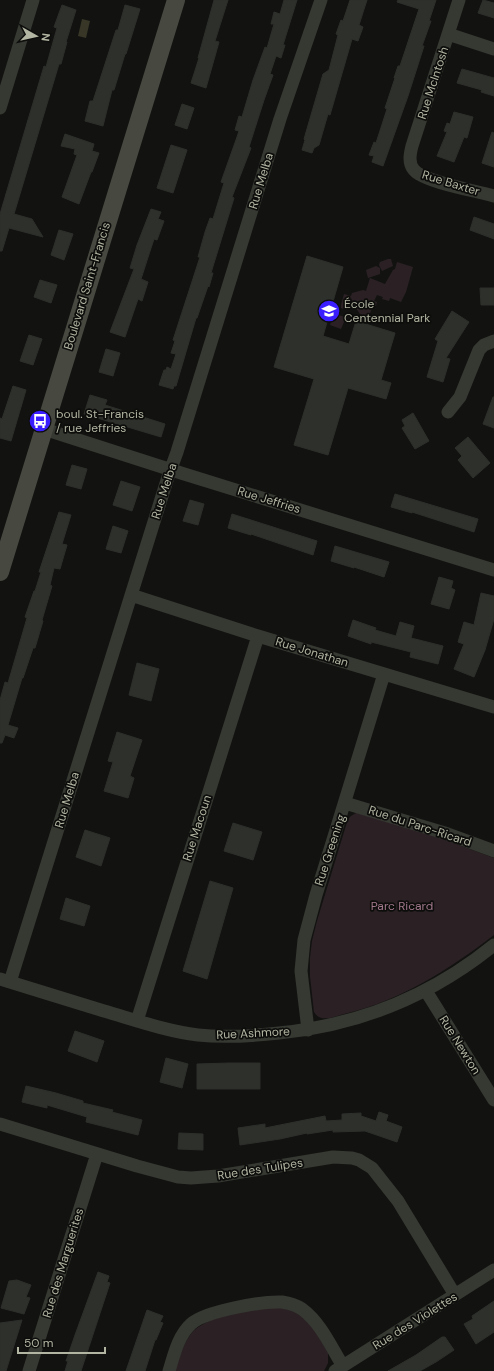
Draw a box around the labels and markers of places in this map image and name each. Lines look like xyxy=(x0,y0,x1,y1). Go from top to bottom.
place label: École Centennial Park xyxy=(344,296,430,326)
school or university icon: École Centennial Park xyxy=(316,298,342,324)
place label: boul. St-Francis / rue Jeffries xyxy=(56,406,144,436)
bus stop icon: boul. St-Francis / rue Jeffries xyxy=(27,408,53,434)

